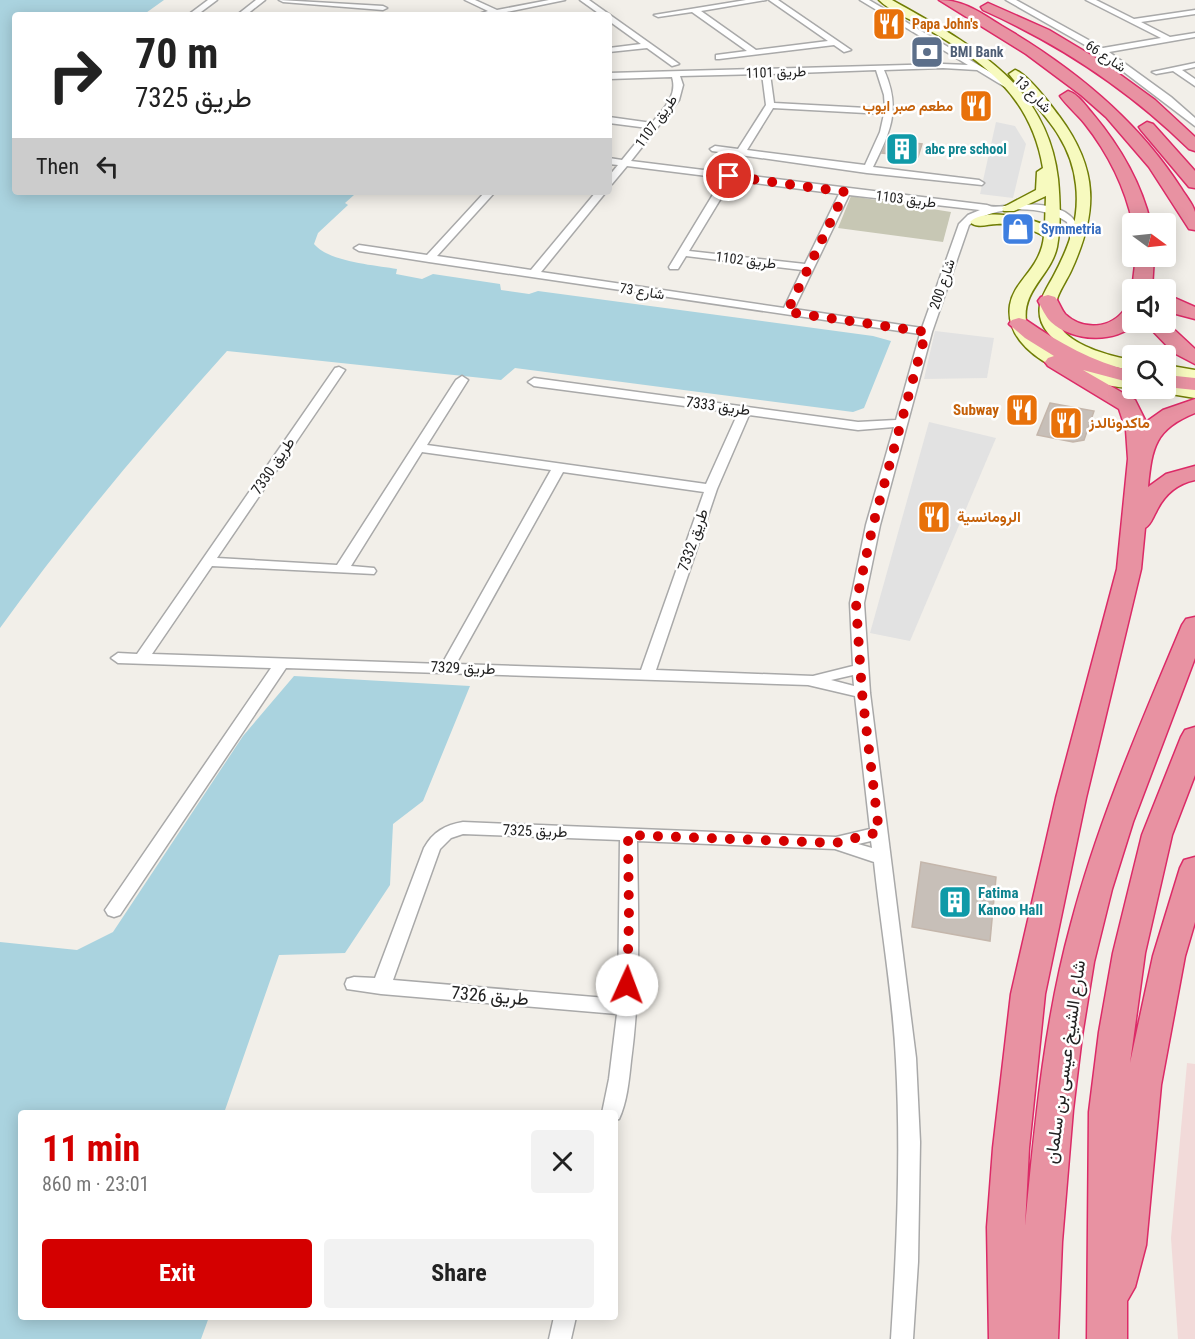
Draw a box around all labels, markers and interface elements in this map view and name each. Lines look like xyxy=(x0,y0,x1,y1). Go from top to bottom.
restaurant icon: Papa John's xyxy=(871,6,907,42)
place label: Papa John's xyxy=(912,16,978,32)
text: 70 m xyxy=(135,29,218,78)
bank icon: BMI Bank xyxy=(909,34,945,70)
icon: right xyxy=(36,36,114,114)
street label: شارع 66 xyxy=(1081,37,1129,78)
place label: BMI Bank xyxy=(950,44,1004,60)
street label: طريق 1101 xyxy=(745,63,807,82)
street label: شارع 13 xyxy=(1009,72,1055,118)
text: طريق 7325 xyxy=(135,82,252,114)
restaurant icon: مطعم صبر ايوب xyxy=(958,88,994,124)
street label: طريق 1107 xyxy=(632,92,681,151)
place label: مطعم صبر ايوب xyxy=(862,98,953,115)
building icon: abc pre school xyxy=(884,131,920,167)
place label: abc pre school xyxy=(925,141,1007,157)
icon: left xyxy=(91,150,124,183)
pin xyxy=(703,150,754,201)
text: Then xyxy=(36,154,79,179)
icon: arrive xyxy=(712,159,745,192)
street label: طريق 1103 xyxy=(875,187,937,212)
shop icon: Symmetria xyxy=(1000,211,1036,247)
north arrow xyxy=(1122,213,1176,267)
map controls xyxy=(1122,213,1176,399)
place label: Symmetria xyxy=(1041,221,1102,237)
street label: طريق 1102 xyxy=(715,248,777,273)
street label: شارع 200 xyxy=(926,257,961,312)
button: sound xyxy=(1122,279,1176,333)
street label: شارع 73 xyxy=(618,280,666,305)
button: search xyxy=(1122,345,1176,399)
restaurant icon: Subway xyxy=(1004,392,1040,428)
street label: طريق 7333 xyxy=(684,393,752,420)
place label: Subway xyxy=(953,401,999,419)
restaurant icon: ماكدونالدز xyxy=(1048,405,1084,441)
place label: ماكدونالدز xyxy=(1088,414,1150,432)
street label: طريق 7330 xyxy=(247,434,300,498)
restaurant icon: الرومانسية xyxy=(916,499,952,535)
street label: طريق 7332 xyxy=(674,506,713,574)
place label: الرومانسية xyxy=(957,508,1021,526)
street label: طريق 7329 xyxy=(430,658,496,679)
street label: طريق 7325 xyxy=(502,821,568,842)
building icon: Fatima Kanoo Hall xyxy=(937,884,973,920)
place label: Fatima Kanoo Hall xyxy=(978,884,1043,919)
position arrow xyxy=(595,953,659,1017)
street label: شارع الشيخ عيسى بن سلمان xyxy=(1040,959,1091,1165)
street label: طريق 7326 xyxy=(450,982,530,1010)
text: 11 min xyxy=(42,1128,140,1170)
button: close xyxy=(531,1130,594,1193)
text: 860 m · 23:01 xyxy=(42,1172,149,1196)
button: Exit xyxy=(42,1239,312,1308)
button: Share xyxy=(324,1239,594,1308)

